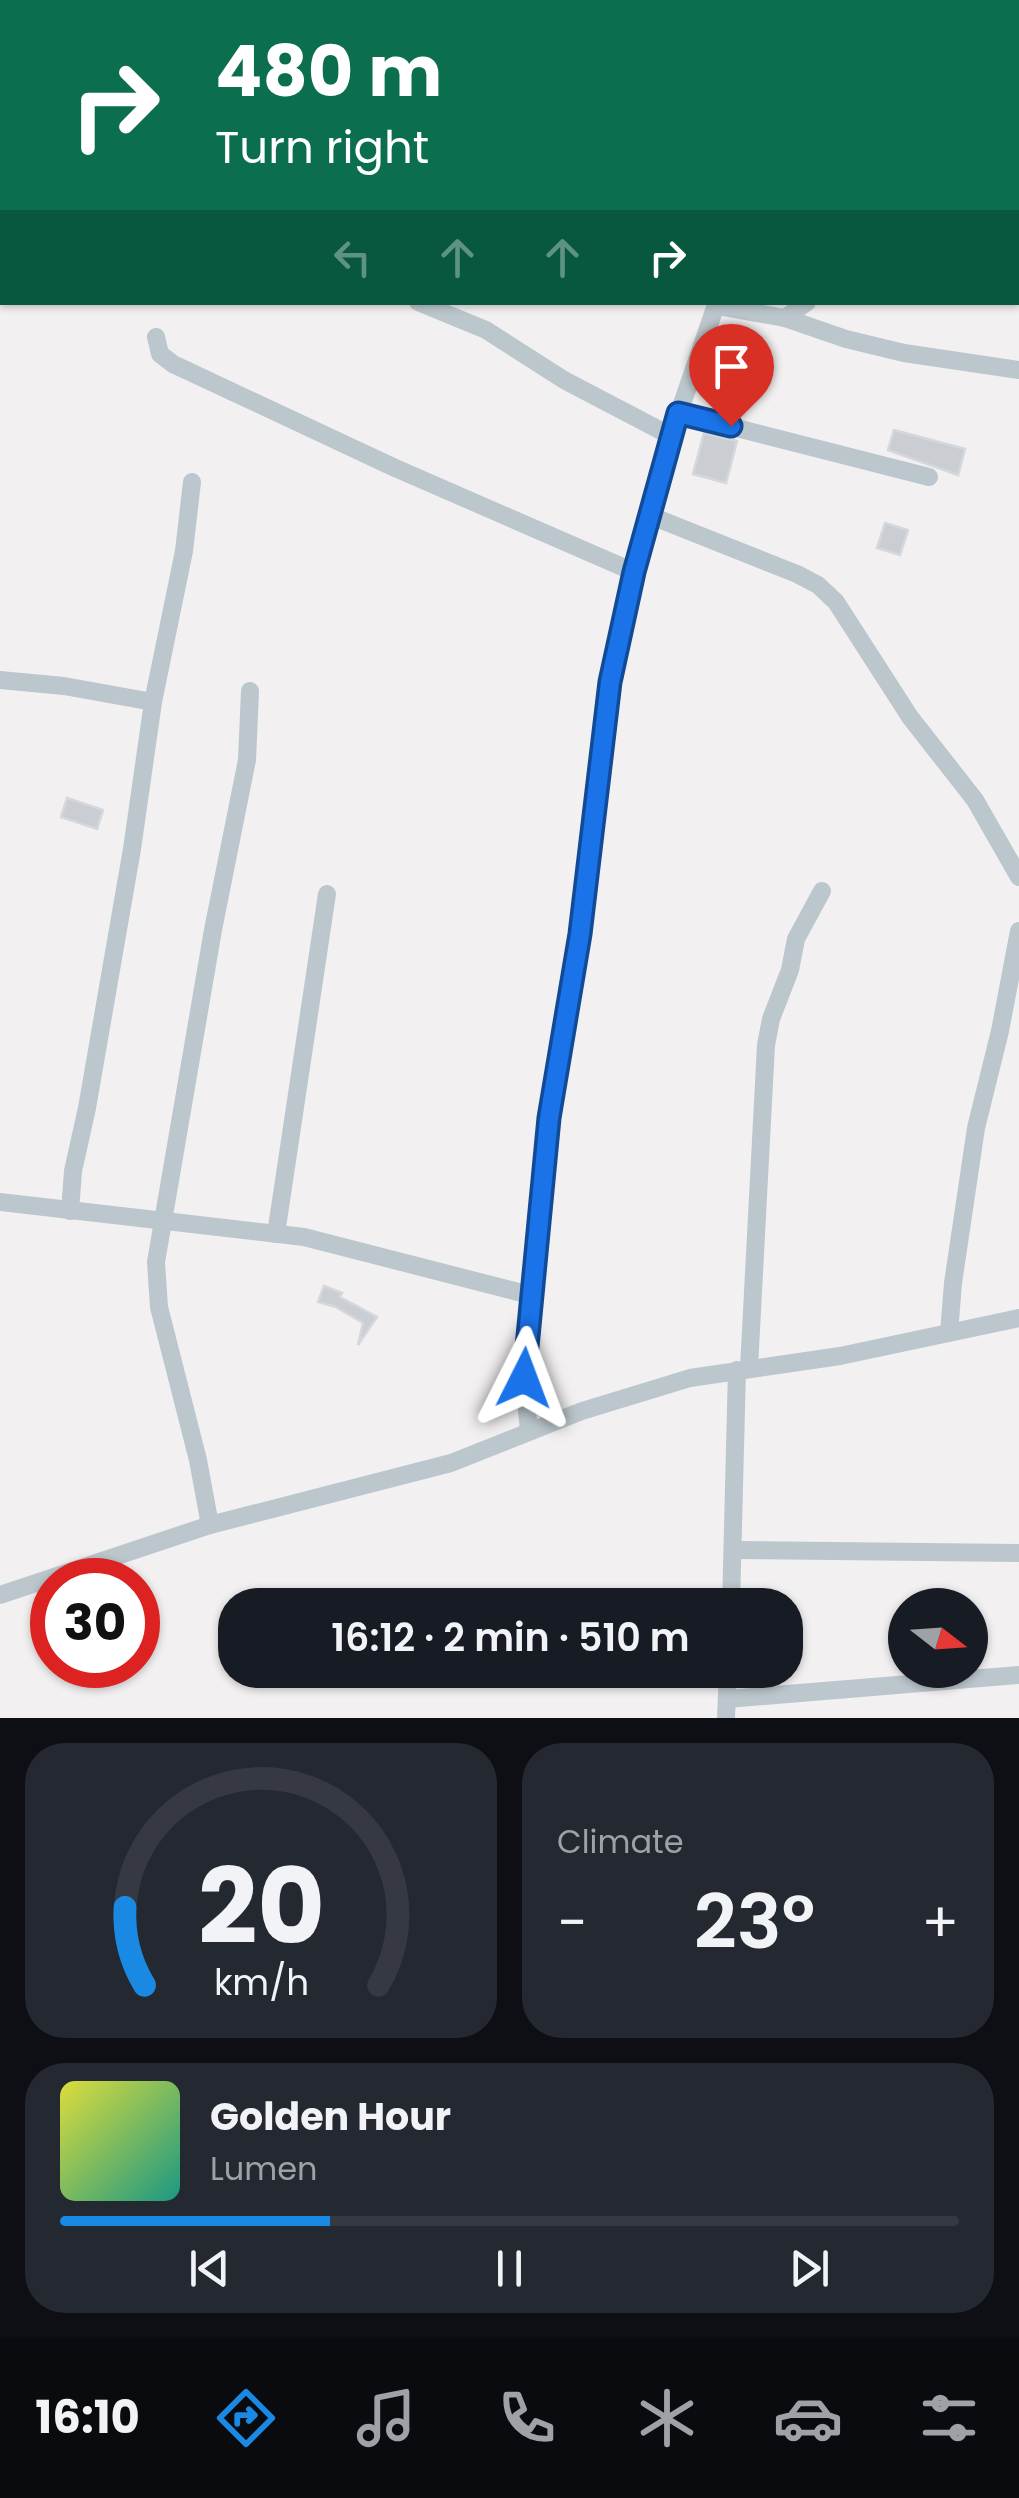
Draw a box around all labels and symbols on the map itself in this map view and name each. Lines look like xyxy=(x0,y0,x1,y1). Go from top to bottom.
pin xyxy=(689,324,774,427)
position arrow xyxy=(472,1326,576,1430)
speed limit sign: 30 xyxy=(30,1558,160,1688)
north arrow xyxy=(888,1588,988,1688)

